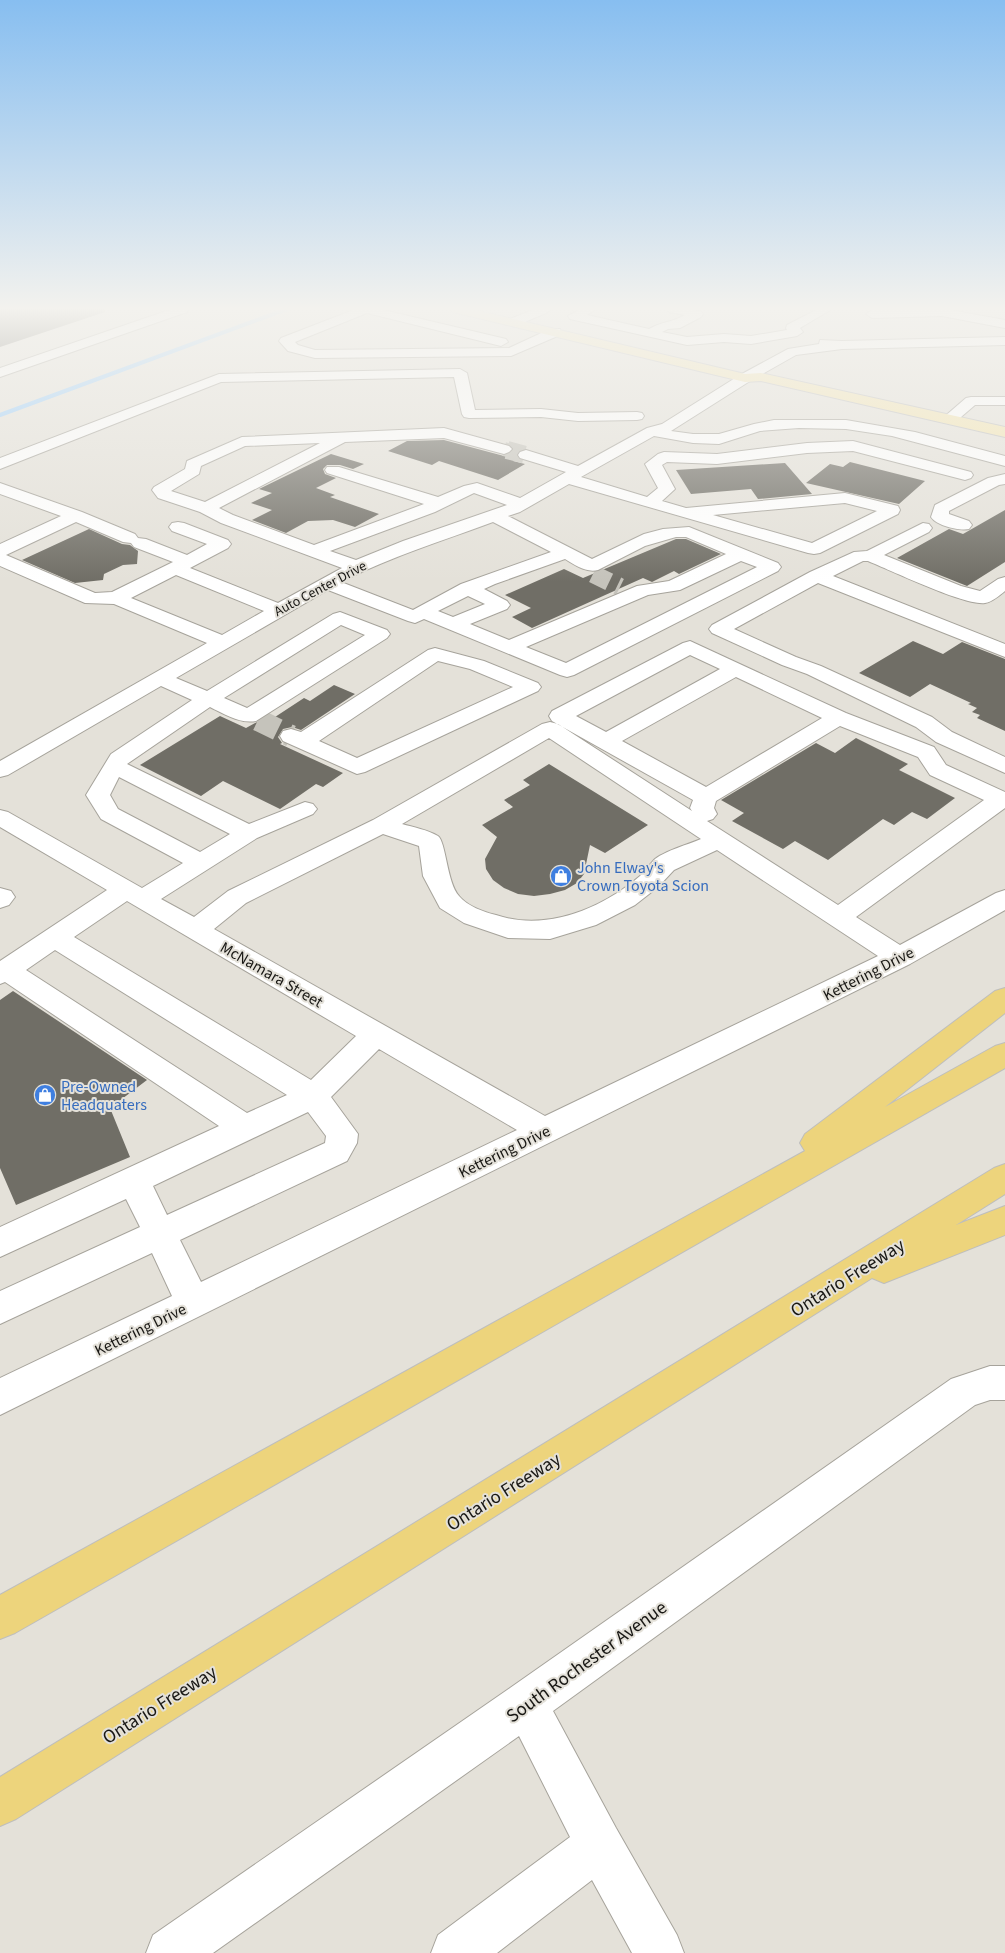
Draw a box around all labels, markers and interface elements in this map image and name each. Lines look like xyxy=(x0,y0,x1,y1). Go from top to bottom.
street label: Auto Center Drive xyxy=(271,556,370,622)
place label: John Elway's Crown Toyota Scion xyxy=(577,857,709,897)
shop icon: John Elway's Crown Toyota Scion xyxy=(549,864,573,888)
street label: McNamara Street xyxy=(216,937,327,1013)
street label: Kettering Drive xyxy=(819,942,918,1006)
place label: Pre-Owned Headquaters xyxy=(61,1076,147,1116)
shop icon: Pre-Owned Headquaters xyxy=(33,1083,57,1107)
street label: Kettering Drive xyxy=(455,1120,554,1184)
street label: Ontario Freeway xyxy=(785,1232,910,1324)
street label: Kettering Drive xyxy=(91,1298,190,1362)
street label: Ontario Freeway xyxy=(441,1446,566,1538)
street label: South Rochester Avenue xyxy=(501,1595,673,1730)
street label: Ontario Freeway xyxy=(97,1659,222,1751)

